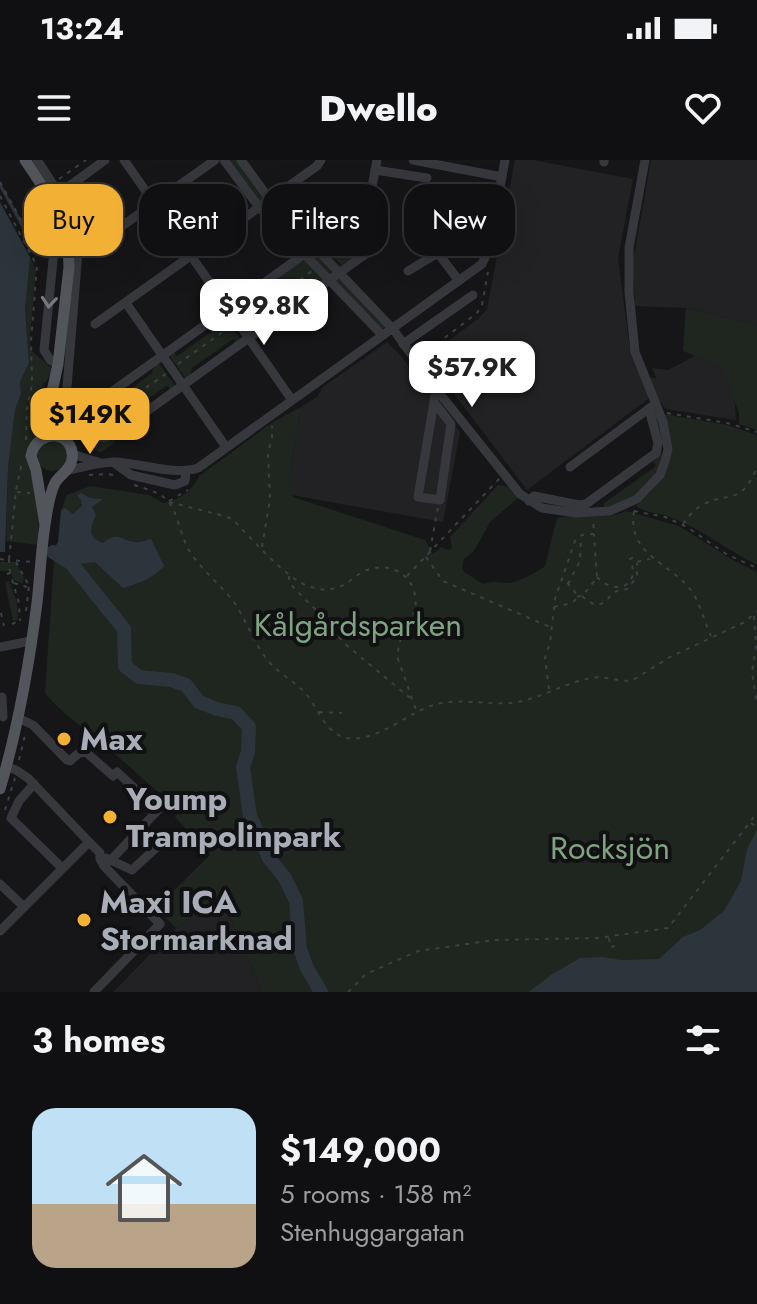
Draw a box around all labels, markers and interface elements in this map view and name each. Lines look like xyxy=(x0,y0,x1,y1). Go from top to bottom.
text: 13:24 xyxy=(40,7,124,50)
text: Dwello xyxy=(319,82,438,134)
icon: menu xyxy=(32,86,76,130)
icon: heart xyxy=(681,86,725,130)
chip: Buy xyxy=(24,184,123,256)
chip: Rent xyxy=(139,184,246,256)
chip: Filters xyxy=(262,184,388,256)
chip: New xyxy=(404,184,515,256)
pin: $99.8K xyxy=(199,279,329,347)
text: $99.8K xyxy=(218,286,310,324)
one-way arrow xyxy=(41,296,58,309)
pin: $57.9K xyxy=(407,341,537,409)
text: $57.9K xyxy=(427,348,517,386)
pin: $149K xyxy=(34,388,146,456)
text: $149K xyxy=(48,395,132,433)
park label: Kålgårdsparken xyxy=(254,602,462,648)
place label: Max xyxy=(80,716,144,762)
marker: Max xyxy=(55,730,73,748)
place label: Yoump Trampolinpark xyxy=(125,776,342,859)
marker: Yoump Trampolinpark xyxy=(101,808,119,826)
park label: Rocksjön xyxy=(550,825,670,871)
place label: Maxi ICA Stormarknad xyxy=(100,879,293,962)
marker: Maxi ICA Stormarknad xyxy=(75,911,93,929)
text: 3 homes xyxy=(32,1016,166,1065)
icon: filters xyxy=(681,1018,725,1062)
text: $149,000 xyxy=(280,1126,441,1175)
icon: home xyxy=(96,1140,192,1236)
text: 5 rooms · 158 m² xyxy=(280,1175,471,1213)
text: Stenhuggargatan xyxy=(280,1213,465,1251)

